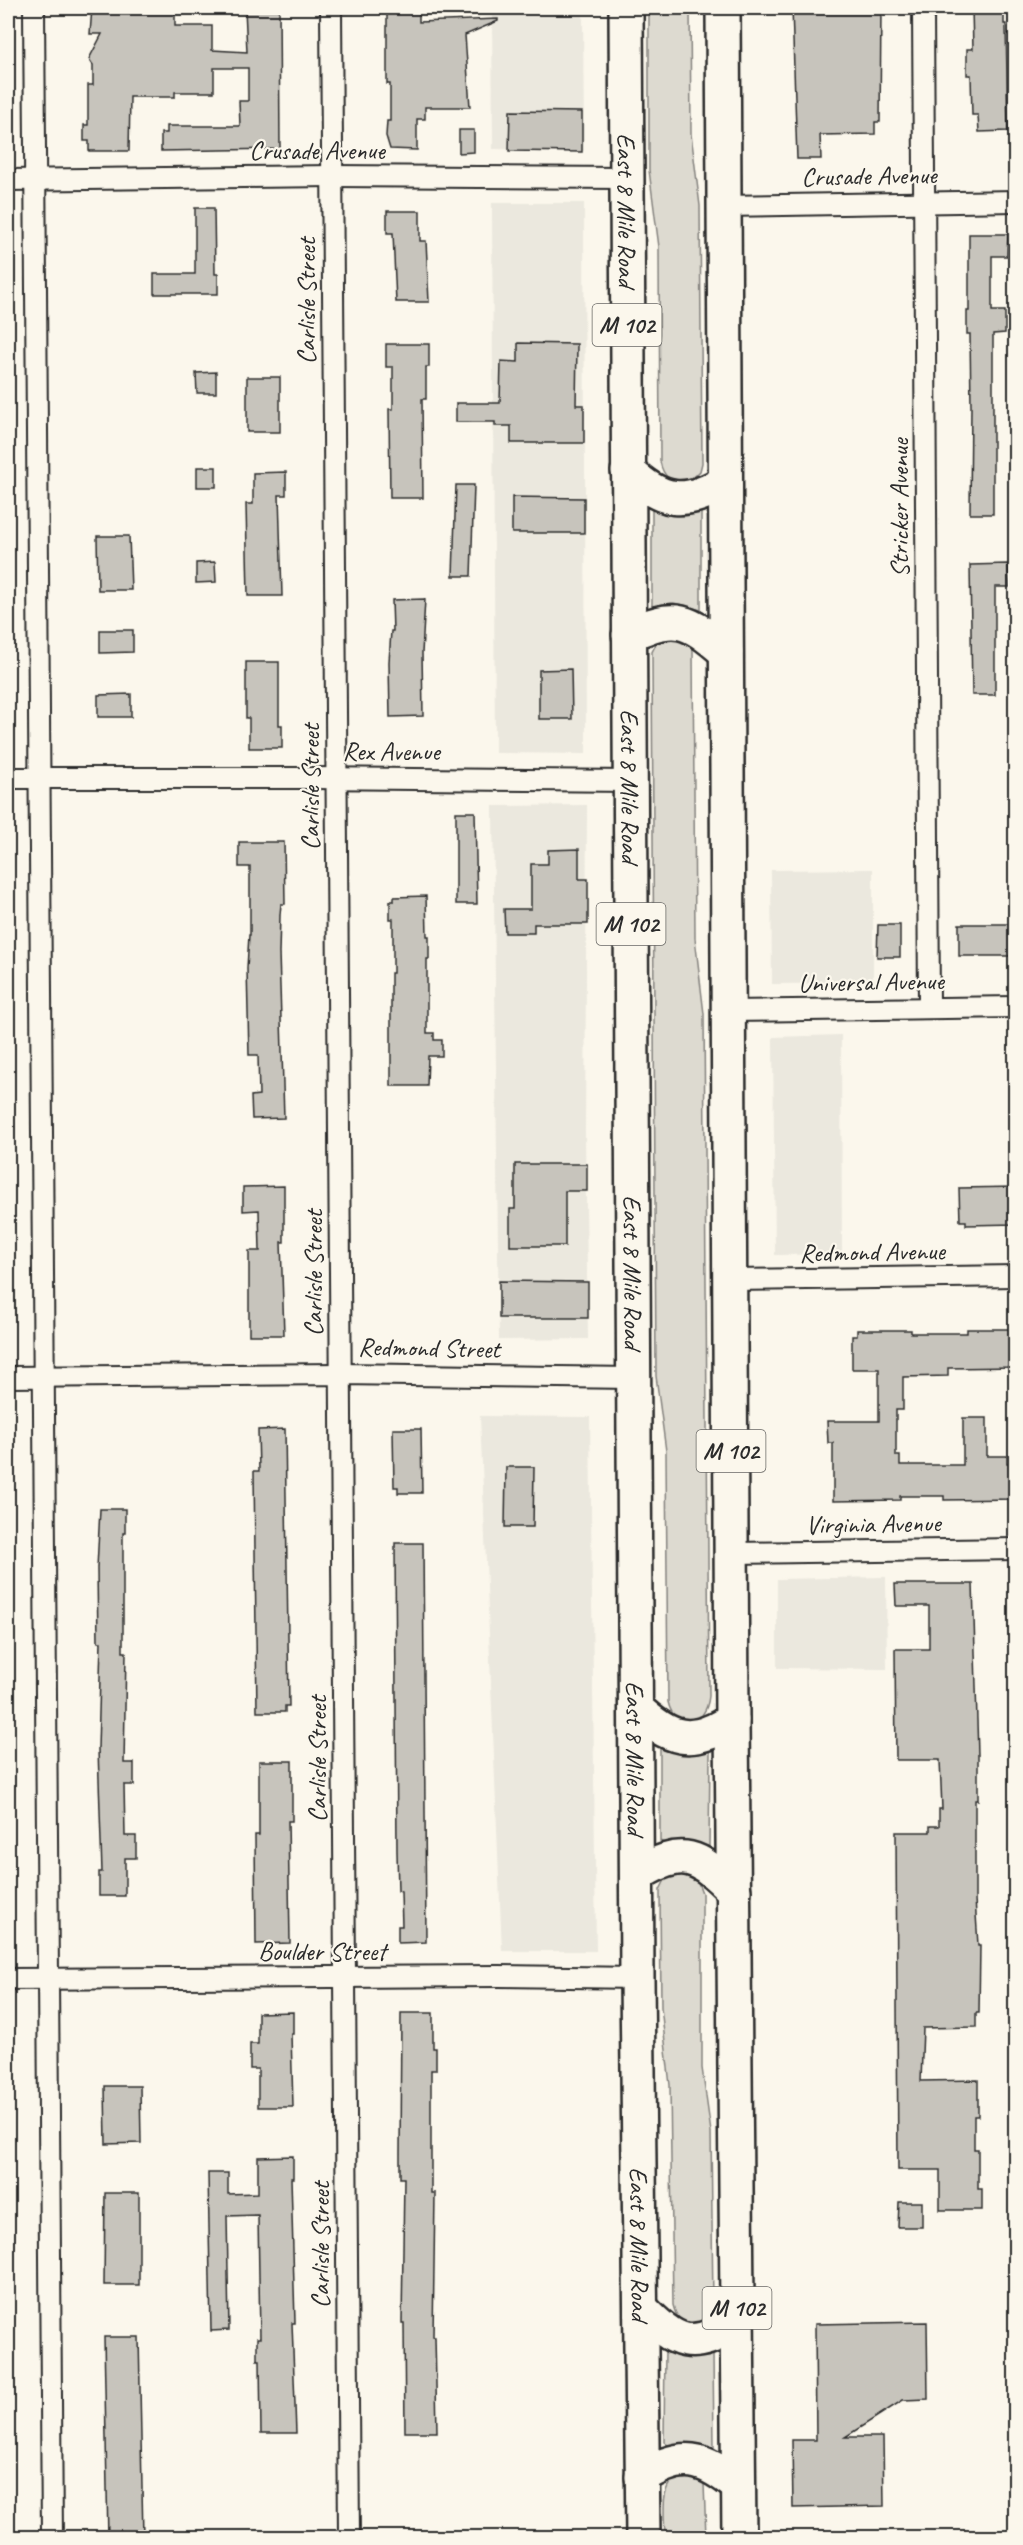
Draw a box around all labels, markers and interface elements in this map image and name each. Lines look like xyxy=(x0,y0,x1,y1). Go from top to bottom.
street label: East 8 Mile Road xyxy=(610,133,644,291)
street label: Crusade Avenue xyxy=(249,134,386,167)
street label: Crusade Avenue xyxy=(801,158,938,194)
street label: Carlisle Street xyxy=(290,235,323,364)
road number: M 102 xyxy=(592,304,662,346)
street label: Stricker Avenue xyxy=(883,437,916,577)
street label: East 8 Mile Road xyxy=(613,709,647,867)
street label: Carlisle Street xyxy=(294,721,327,850)
street label: Rex Avenue xyxy=(342,735,442,768)
road number: M 102 xyxy=(596,903,666,945)
street label: Universal Avenue xyxy=(798,964,946,1000)
street label: East 8 Mile Road xyxy=(616,1195,650,1353)
street label: Carlisle Street xyxy=(297,1207,330,1336)
street label: Redmond Avenue xyxy=(799,1234,947,1270)
street label: Redmond Street xyxy=(358,1330,503,1366)
road number: M 102 xyxy=(696,1430,766,1472)
street label: Virginia Avenue xyxy=(805,1506,943,1542)
street label: East 8 Mile Road xyxy=(619,1681,653,1839)
street label: Carlisle Street xyxy=(301,1693,334,1822)
street label: Boulder Street xyxy=(258,1935,389,1968)
street label: East 8 Mile Road xyxy=(623,2167,657,2325)
street label: Carlisle Street xyxy=(304,2179,337,2308)
road number: M 102 xyxy=(702,2287,771,2329)

